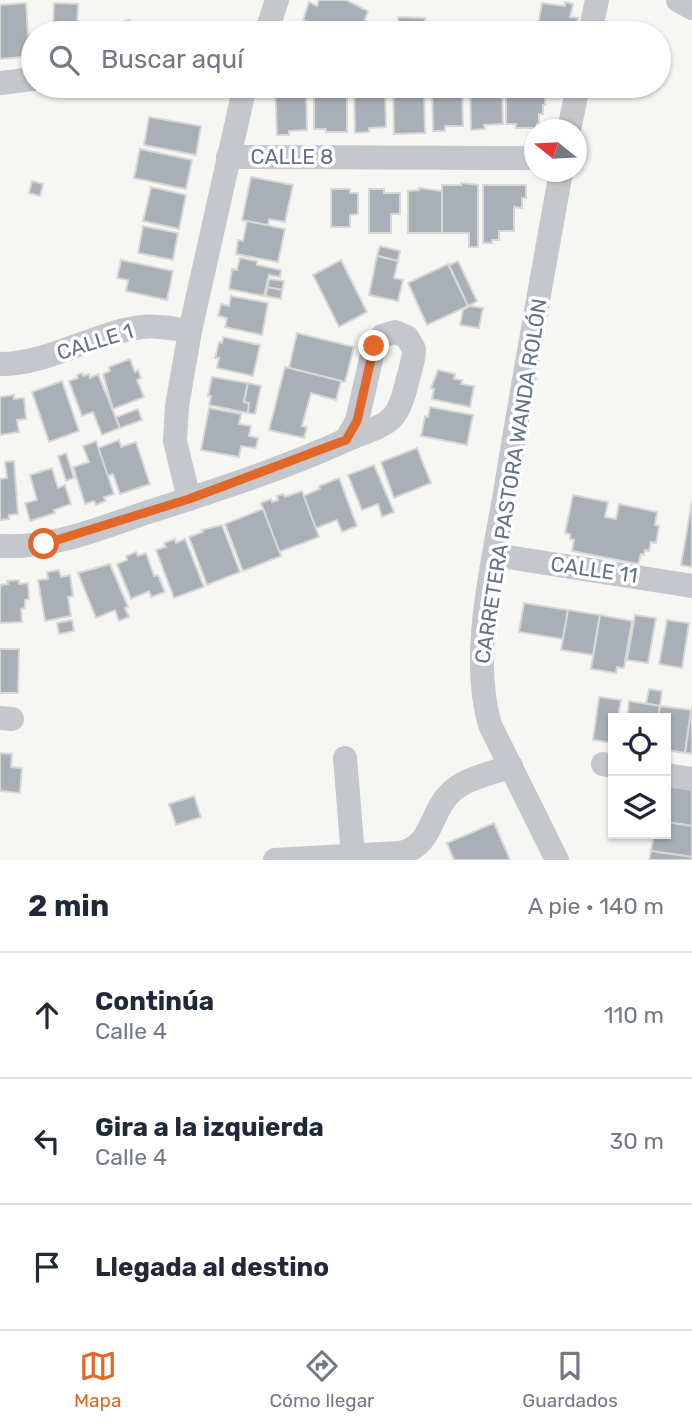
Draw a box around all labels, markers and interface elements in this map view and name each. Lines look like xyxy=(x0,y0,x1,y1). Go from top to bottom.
search box xyxy=(21,21,671,98)
icon: search xyxy=(45,41,83,79)
text: Buscar aquí xyxy=(101,44,243,75)
north arrow xyxy=(524,119,587,182)
street label: CALLE 8 xyxy=(251,144,333,169)
street label: CARRETERA PASTORA WANDA ROLÓN xyxy=(469,297,552,665)
street label: CALLE 1 xyxy=(54,318,136,365)
route end xyxy=(358,330,389,361)
route start xyxy=(28,528,59,559)
street label: CALLE 11 xyxy=(549,551,639,588)
map controls xyxy=(608,713,671,839)
button: locate xyxy=(608,713,671,776)
button: layers xyxy=(608,776,671,839)
text: 2 min xyxy=(28,888,109,924)
text: A pie · 140 m xyxy=(528,892,664,920)
text: Continúa xyxy=(95,986,214,1017)
icon: ahead xyxy=(28,996,66,1034)
text: 110 m xyxy=(604,1001,664,1029)
text: Calle 4 xyxy=(95,1017,167,1045)
text: Gira a la izquierda xyxy=(95,1112,324,1143)
icon: left xyxy=(28,1122,66,1160)
text: 30 m xyxy=(609,1127,664,1155)
text: Calle 4 xyxy=(95,1143,167,1171)
icon: arrive xyxy=(28,1248,66,1286)
text: Llegada al destino xyxy=(95,1252,329,1283)
tab: Mapa xyxy=(74,1347,121,1412)
tab: Cómo llegar xyxy=(269,1347,374,1412)
tab: Guardados xyxy=(522,1347,618,1412)

